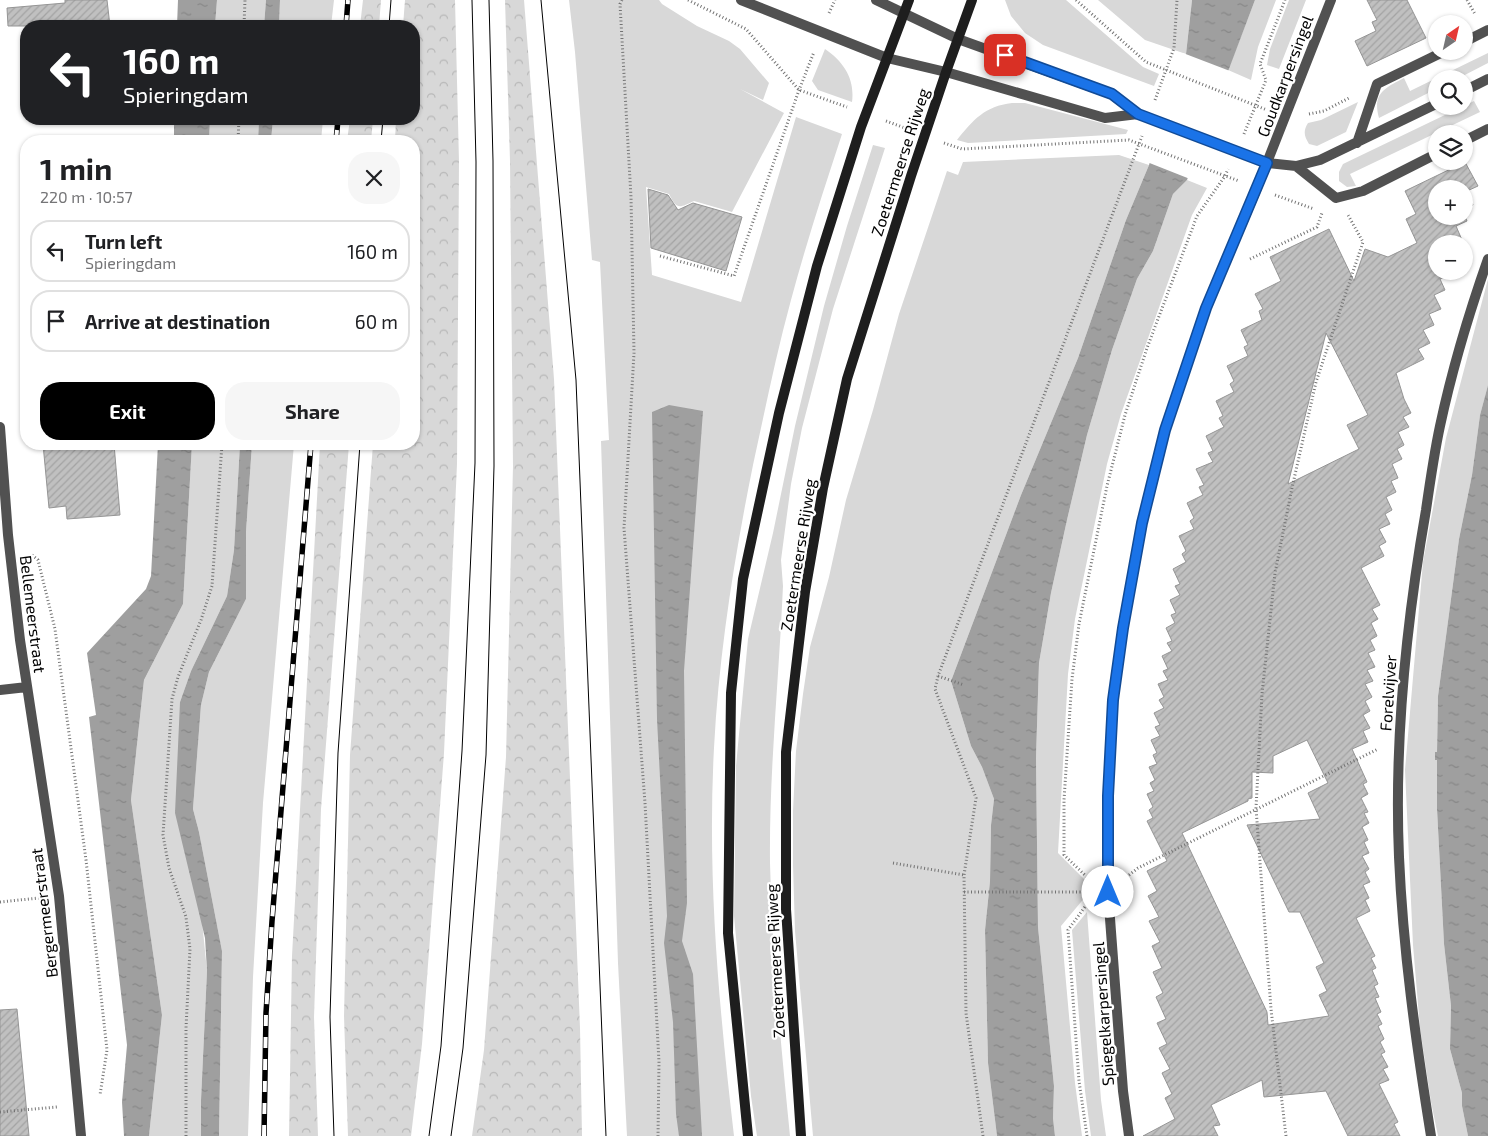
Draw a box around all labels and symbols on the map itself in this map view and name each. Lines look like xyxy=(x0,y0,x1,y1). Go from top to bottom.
street label: Goudkarpersingel xyxy=(1253,12,1317,139)
north arrow xyxy=(1428,15,1472,60)
pin xyxy=(984,34,1026,76)
street label: Zoetermeerse Rijweg xyxy=(867,85,933,238)
street label: Zoetermeerse Rijweg xyxy=(776,477,820,633)
street label: Bellemeerstraat xyxy=(17,554,50,674)
street label: Forelvijver xyxy=(1375,654,1401,732)
street label: Bergermeerstraat xyxy=(26,847,61,979)
position arrow xyxy=(1081,865,1133,917)
street label: Zoetermeerse Rijweg xyxy=(761,883,789,1039)
street label: Spiegelkarpersingel xyxy=(1088,941,1117,1087)

